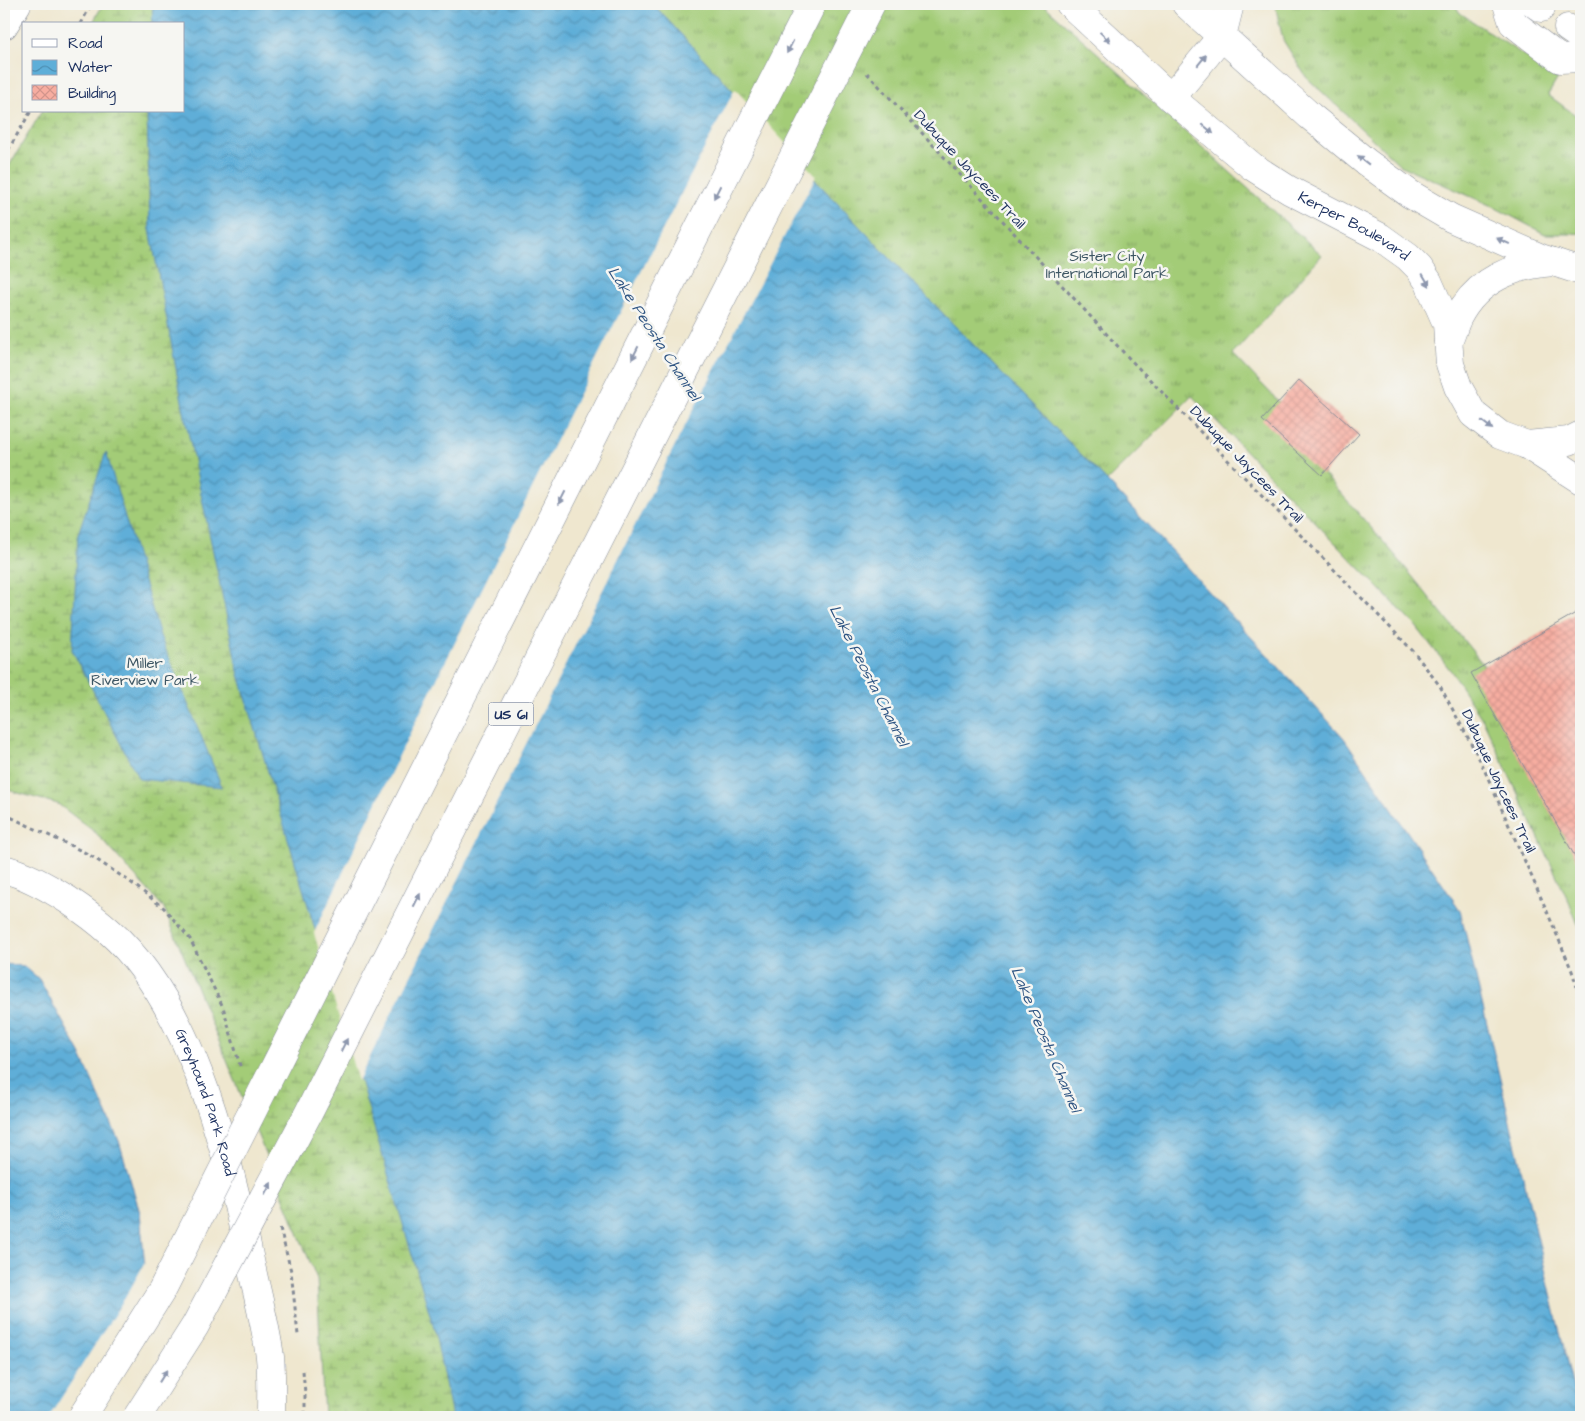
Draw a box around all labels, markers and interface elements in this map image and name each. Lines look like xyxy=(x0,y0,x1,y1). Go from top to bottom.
legend xyxy=(22,22,185,112)
one-way arrow xyxy=(1099,31,1111,43)
text: Road xyxy=(68,33,103,54)
one-way arrow xyxy=(786,40,794,54)
one-way arrow xyxy=(1196,54,1207,67)
text: Water xyxy=(68,57,112,78)
text: Building xyxy=(68,83,116,105)
street label: Dubuque Jaycees Trail xyxy=(908,105,1030,234)
one-way arrow xyxy=(1202,124,1215,135)
one-way arrow xyxy=(1357,154,1370,165)
one-way arrow xyxy=(713,185,721,199)
street label: Kerper Boulevard xyxy=(1294,186,1414,266)
one-way arrow xyxy=(1496,237,1510,245)
park label: Sister City International Park xyxy=(1046,246,1168,284)
water label: Lake Peosta Channel xyxy=(603,262,707,407)
one-way arrow xyxy=(1422,273,1431,286)
one-way arrow xyxy=(631,346,639,360)
street label: Dubuque Jaycees Trail xyxy=(1184,401,1308,528)
one-way arrow xyxy=(1481,420,1494,431)
one-way arrow xyxy=(558,491,566,505)
water label: Lake Peosta Channel xyxy=(824,601,915,752)
park label: Miller Riverview Park xyxy=(91,653,199,691)
road number: US 61 xyxy=(488,702,534,726)
street label: Dubuque Jaycees Trail xyxy=(1455,706,1541,857)
one-way arrow xyxy=(413,892,421,907)
water label: Lake Peosta Channel xyxy=(1006,963,1088,1118)
street label: Greyhound Park Road xyxy=(170,1025,240,1179)
one-way arrow xyxy=(340,1037,348,1052)
one-way arrow xyxy=(264,1182,273,1195)
one-way arrow xyxy=(159,1369,168,1383)

